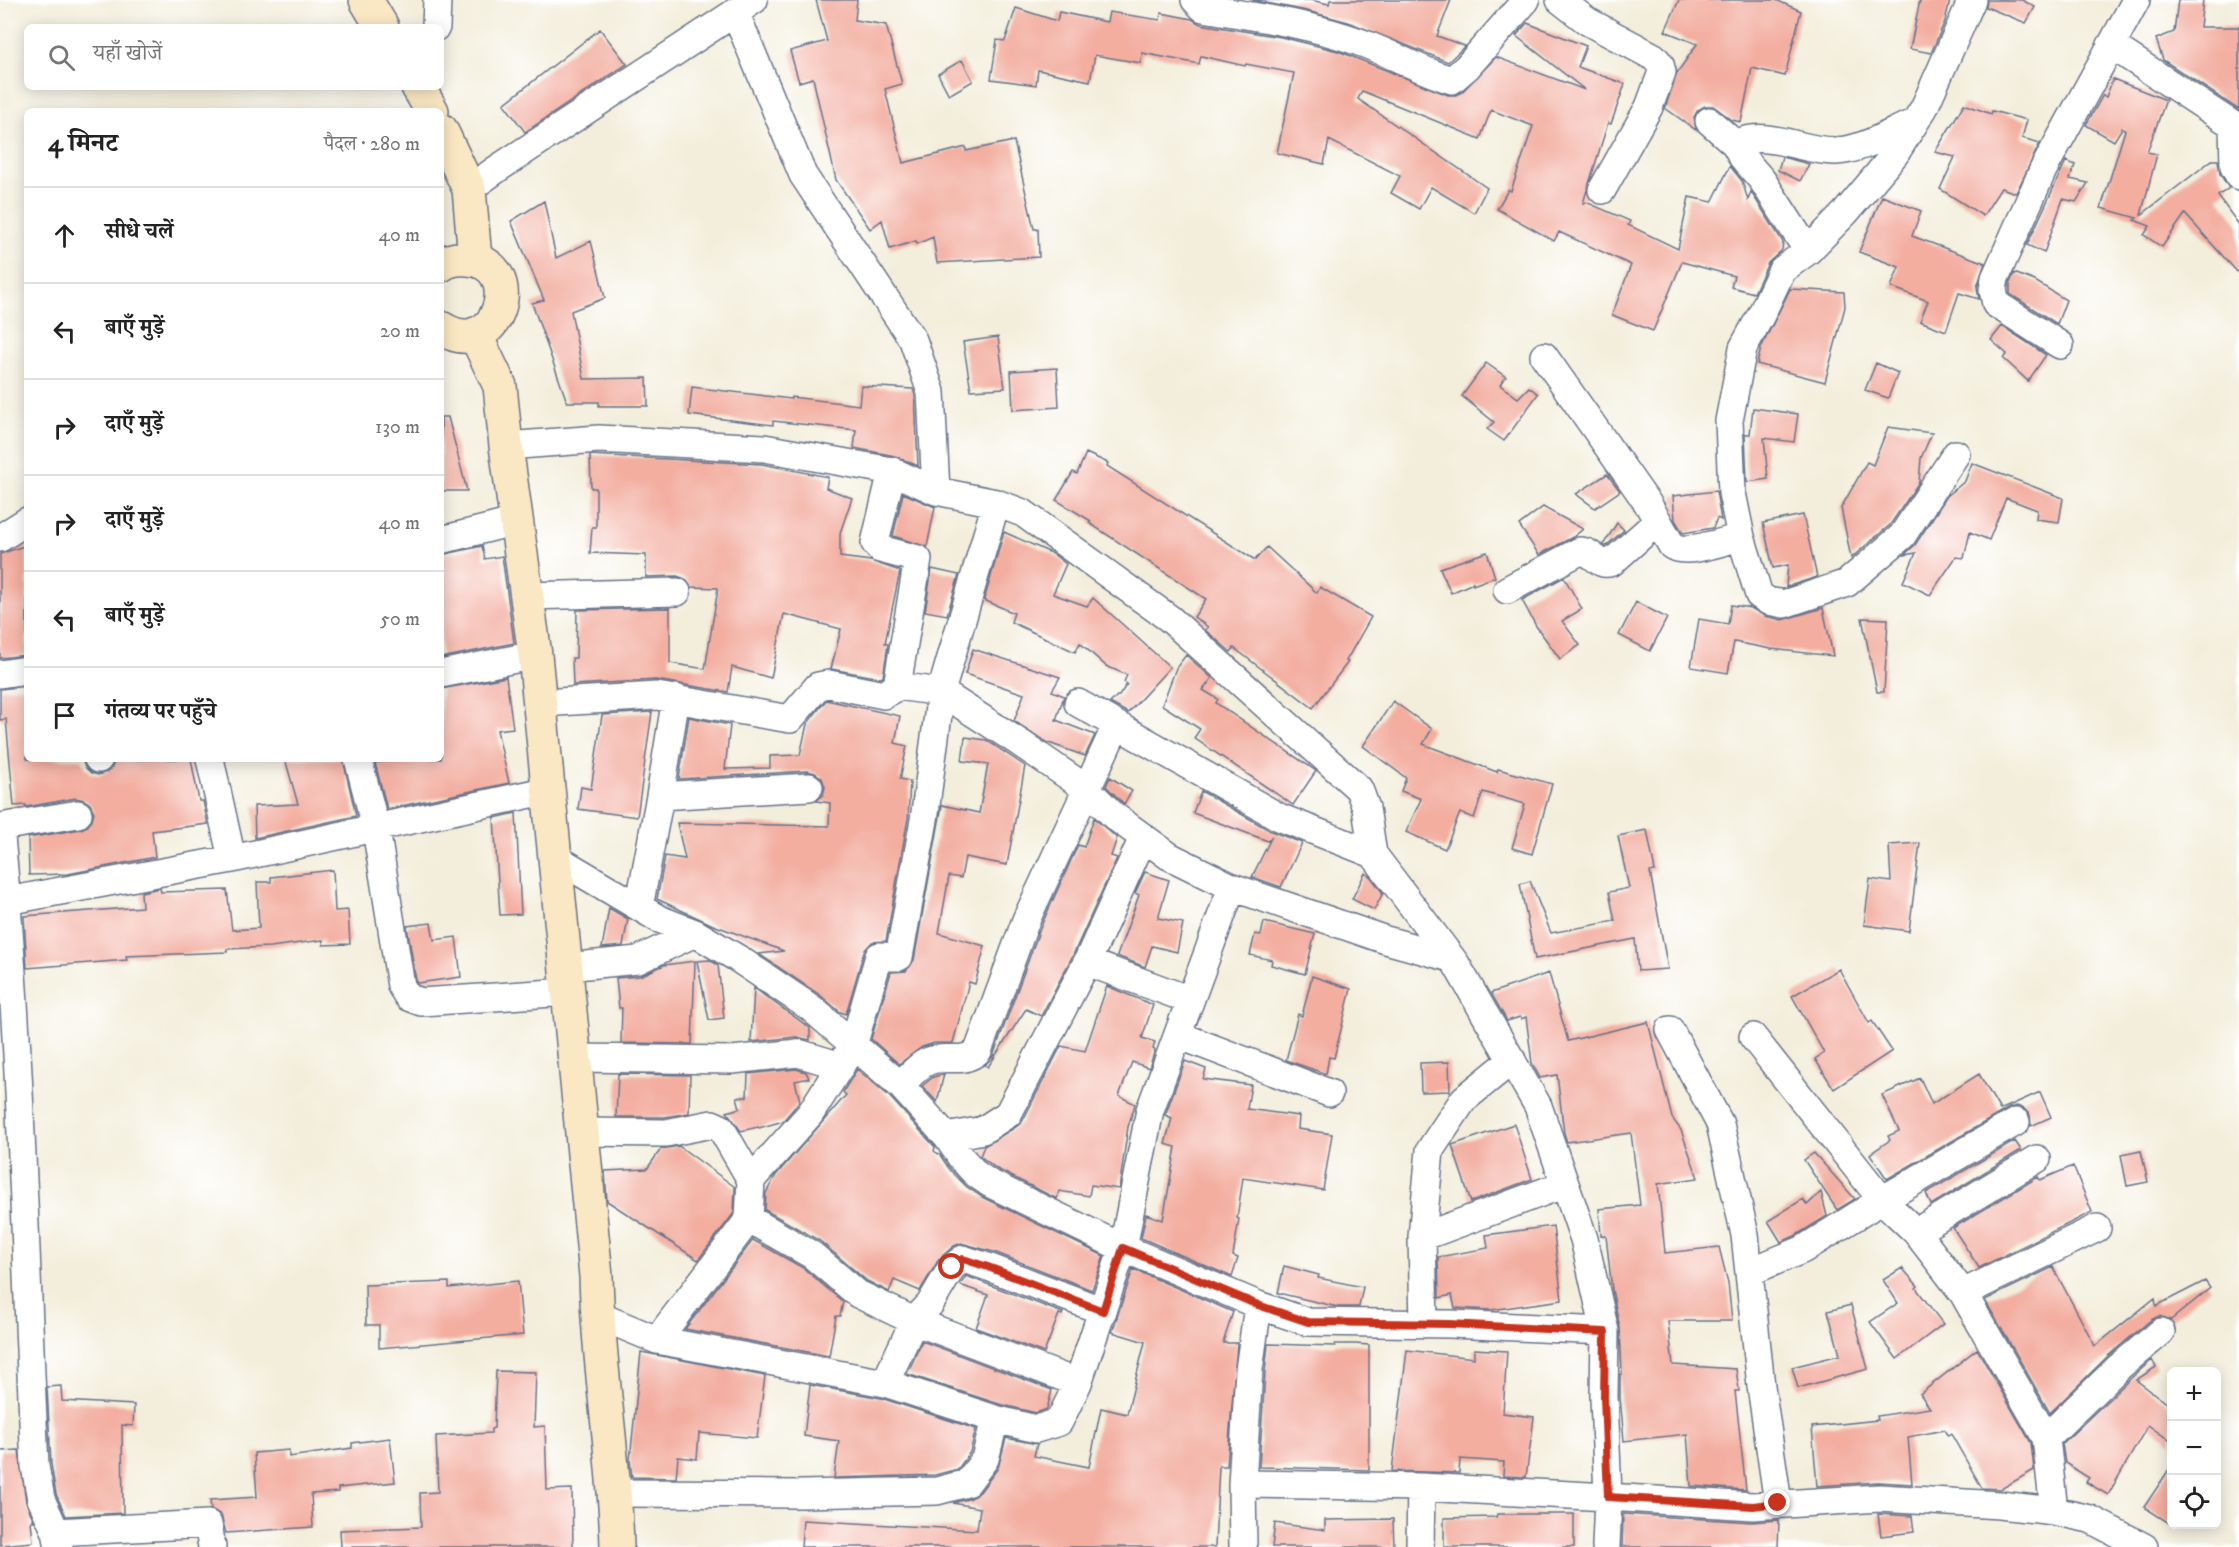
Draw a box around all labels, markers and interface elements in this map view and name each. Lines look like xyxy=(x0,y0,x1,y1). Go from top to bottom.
search box xyxy=(24,24,444,90)
text: यहाँ खोजें xyxy=(93,40,162,67)
icon: search xyxy=(45,41,78,74)
text: 4 मिनट xyxy=(48,127,118,160)
text: पैदल · 280 m xyxy=(324,132,420,157)
text: सीधे चलें xyxy=(105,218,174,245)
icon: ahead xyxy=(48,219,81,252)
text: 40 m xyxy=(378,223,420,248)
text: बाएँ मुड़ें xyxy=(105,314,164,341)
icon: left xyxy=(48,315,81,348)
text: 20 m xyxy=(380,319,420,344)
text: दाएँ मुड़ें xyxy=(105,410,164,437)
icon: right xyxy=(48,411,81,444)
text: 130 m xyxy=(375,415,420,440)
text: दाएँ मुड़ें xyxy=(105,506,164,533)
icon: right xyxy=(48,507,81,540)
text: 40 m xyxy=(378,511,420,536)
text: बाएँ मुड़ें xyxy=(105,602,164,629)
icon: left xyxy=(48,603,81,636)
text: 50 m xyxy=(380,607,420,632)
text: गंतव्य पर पहुँचे xyxy=(105,698,216,725)
icon: arrive xyxy=(48,699,81,732)
route start xyxy=(938,1253,964,1279)
map controls xyxy=(2167,1367,2221,1529)
button: + xyxy=(2167,1367,2221,1421)
button: − xyxy=(2167,1421,2221,1475)
button: locate xyxy=(2167,1475,2221,1529)
route end xyxy=(1764,1489,1790,1515)

